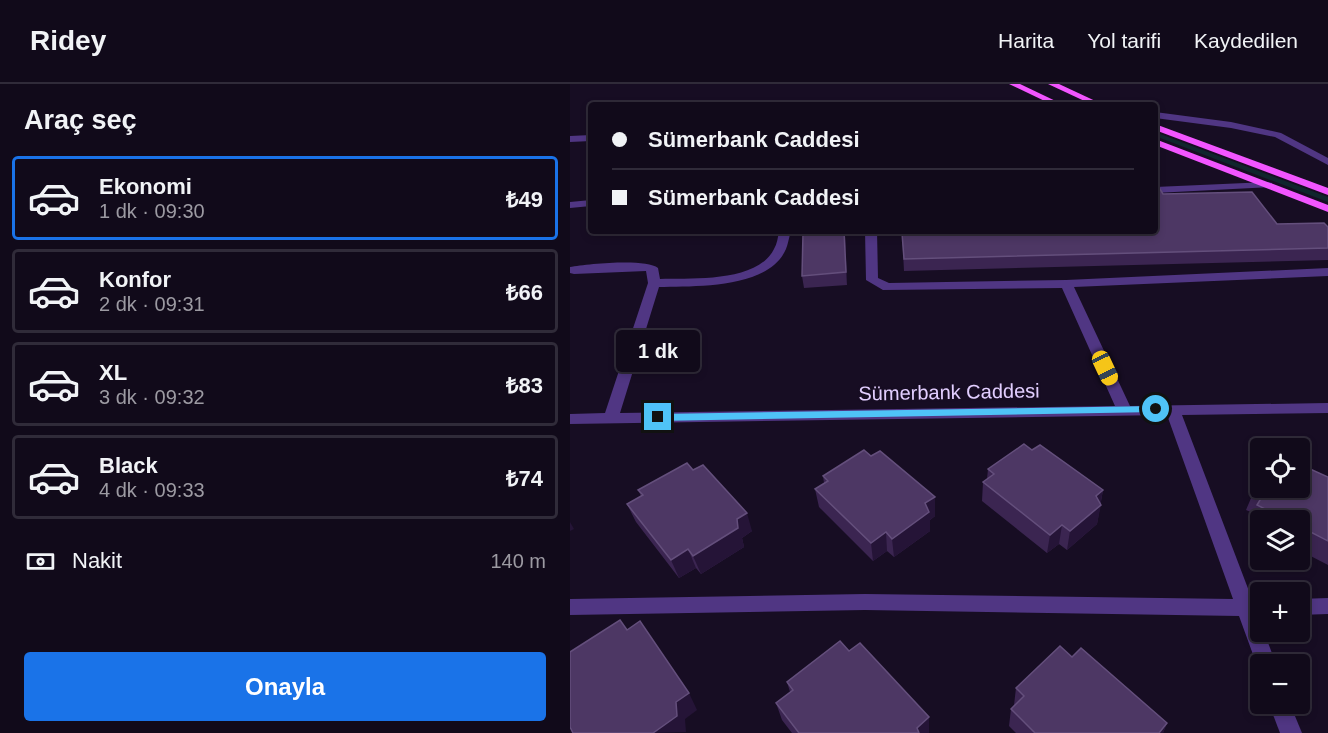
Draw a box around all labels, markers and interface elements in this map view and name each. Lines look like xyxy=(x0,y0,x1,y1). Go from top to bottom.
text: Ridey xyxy=(30,25,106,56)
text: Harita xyxy=(998,29,1054,52)
text: Yol tarifi xyxy=(1087,29,1161,52)
text: Kaydedilen xyxy=(1194,29,1298,52)
text: Araç seç xyxy=(24,105,137,135)
text: Sümerbank Caddesi xyxy=(648,127,860,152)
icon: car xyxy=(27,171,81,225)
text: Ekonomi xyxy=(99,174,192,199)
text: Sümerbank Caddesi xyxy=(648,185,860,210)
text: ₺49 xyxy=(506,187,543,212)
text: 1 dk · 09:30 xyxy=(99,200,205,222)
icon: car xyxy=(27,264,81,318)
text: Konfor xyxy=(99,267,171,292)
text: ₺66 xyxy=(506,280,543,305)
text: 2 dk · 09:31 xyxy=(99,293,205,315)
callout: 1 dk xyxy=(616,330,700,372)
text: 1 dk xyxy=(638,340,678,362)
car xyxy=(1089,348,1121,388)
icon: car xyxy=(27,357,81,411)
text: XL xyxy=(99,360,127,385)
text: ₺83 xyxy=(506,373,543,398)
street label: Sümerbank Caddesi xyxy=(858,379,1040,405)
text: 3 dk · 09:32 xyxy=(99,386,205,408)
route start xyxy=(1142,395,1169,422)
route end xyxy=(644,403,671,430)
map controls xyxy=(1250,438,1310,714)
button: locate xyxy=(1250,438,1310,498)
icon: car xyxy=(27,450,81,504)
text: Black xyxy=(99,453,158,478)
text: ₺74 xyxy=(506,466,543,491)
text: 4 dk · 09:33 xyxy=(99,479,205,501)
button: layers xyxy=(1250,510,1310,570)
icon: cash xyxy=(24,545,57,578)
text: Nakit xyxy=(72,548,122,573)
text: 140 m xyxy=(490,550,546,572)
button: + xyxy=(1250,582,1310,642)
button: Onayla xyxy=(24,652,546,721)
button: − xyxy=(1250,654,1310,714)

